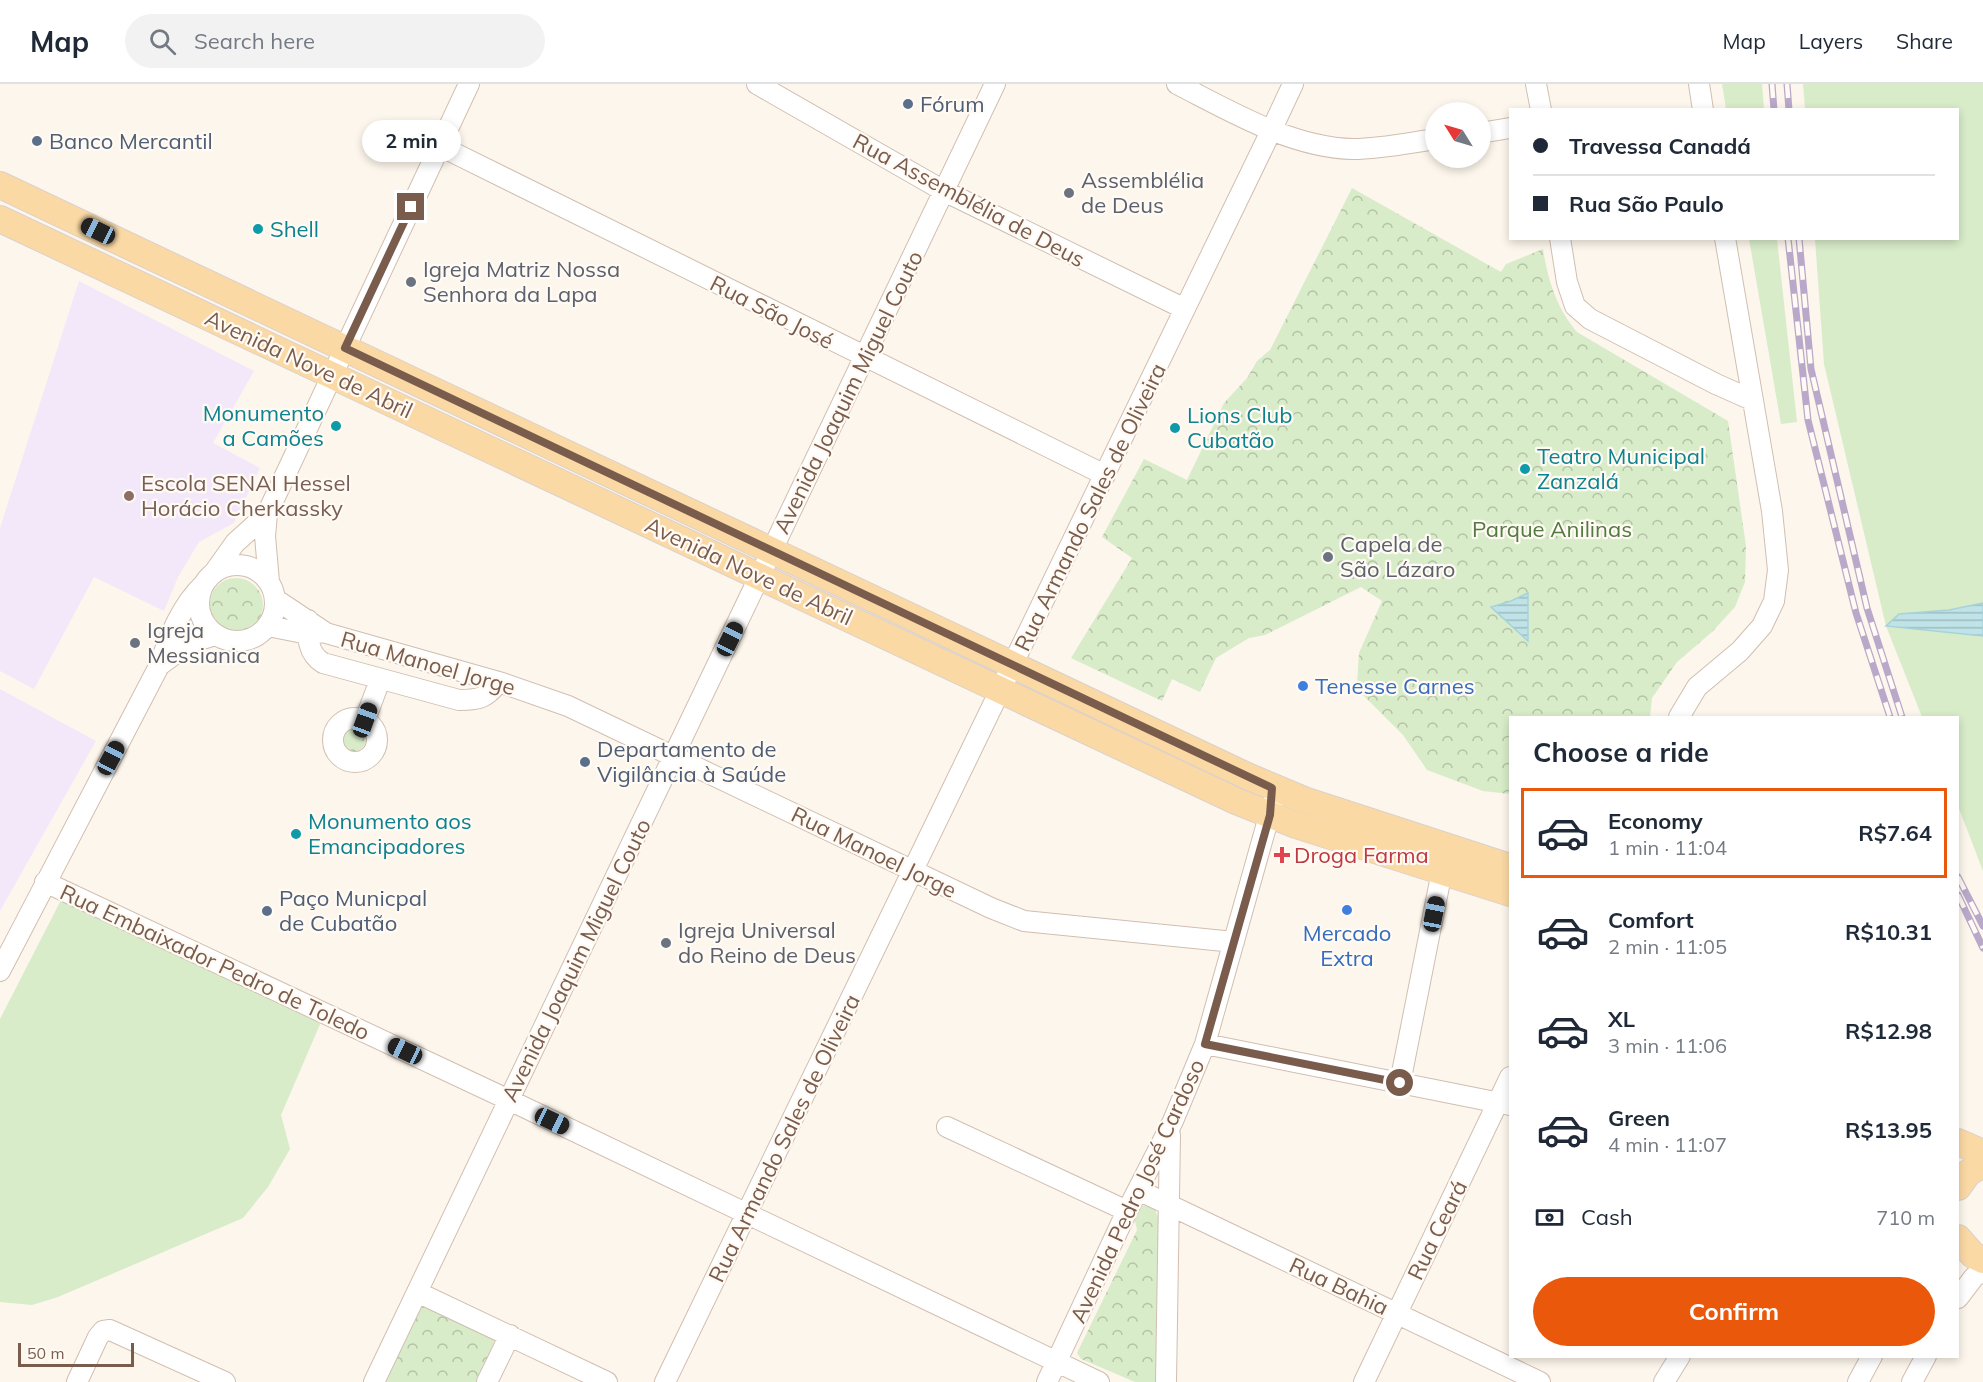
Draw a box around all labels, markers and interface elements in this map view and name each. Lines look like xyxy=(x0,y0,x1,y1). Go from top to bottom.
search box xyxy=(125,14,545,68)
text: Map xyxy=(30,24,89,59)
icon: search xyxy=(146,25,179,58)
text: Search here xyxy=(194,27,315,55)
text: Map xyxy=(1723,28,1766,54)
text: Layers xyxy=(1799,28,1863,54)
text: Share xyxy=(1896,28,1953,54)
place label: Fórum xyxy=(920,90,985,118)
marker: Fórum xyxy=(901,97,915,111)
north arrow xyxy=(1425,102,1491,168)
map controls xyxy=(1425,102,1491,168)
callout: 2 min xyxy=(362,120,460,162)
place label: Banco Mercantil xyxy=(49,127,213,155)
street label: Rua Assemblélia de Deus xyxy=(848,127,1090,273)
text: 2 min xyxy=(385,128,438,153)
text: Travessa Canadá xyxy=(1569,132,1751,160)
marker: Banco Mercantil xyxy=(30,134,44,148)
place label: Assemblélia de Deus xyxy=(1081,166,1204,219)
marker: Assemblélia de Deus xyxy=(1062,186,1076,200)
text: Rua São Paulo xyxy=(1569,190,1724,218)
route end xyxy=(397,193,424,220)
car xyxy=(78,215,118,247)
place label: Shell xyxy=(270,215,319,243)
marker: Shell xyxy=(251,222,265,236)
street label: Avenida Joaquim Miguel Couto xyxy=(767,246,929,538)
place label: Igreja Matriz Nossa Senhora da Lapa xyxy=(423,255,620,308)
street label: Rua São José xyxy=(706,269,838,355)
marker: Igreja Matriz Nossa Senhora da Lapa xyxy=(404,275,418,289)
street label: Avenida Nove de Abril xyxy=(201,304,417,424)
street label: Rua Armando Sales de Oliveira xyxy=(1008,358,1172,656)
place label: Monumento a Camões xyxy=(203,399,324,452)
place label: Lions Club Cubatão xyxy=(1187,401,1293,454)
marker: Monumento a Camões xyxy=(329,419,343,433)
marker: Lions Club Cubatão xyxy=(1168,421,1182,435)
place label: Teatro Municipal Zanzalá xyxy=(1537,442,1705,495)
marker: Teatro Municipal Zanzalá xyxy=(1518,462,1532,476)
place label: Escola SENAI Hessel Horácio Cherkassky xyxy=(141,469,351,522)
marker: Escola SENAI Hessel Horácio Cherkassky xyxy=(122,489,136,503)
street label: Avenida Nove de Abril xyxy=(641,511,857,631)
park label: Parque Anilinas xyxy=(1472,515,1632,543)
place label: Capela de São Lázaro xyxy=(1340,530,1455,583)
marker: Capela de São Lázaro xyxy=(1321,550,1335,564)
place label: Igreja Messianica xyxy=(147,616,260,669)
car xyxy=(714,619,746,659)
street label: Rua Manoel Jorge xyxy=(338,625,518,701)
marker: Igreja Messianica xyxy=(128,636,142,650)
place label: Tenesse Carnes xyxy=(1315,672,1475,700)
marker: Tenesse Carnes xyxy=(1296,679,1310,693)
car xyxy=(350,700,380,740)
place label: Departamento de Vigilância à Saúde xyxy=(597,735,786,788)
text: Choose a ride xyxy=(1533,735,1709,769)
car xyxy=(95,738,127,778)
marker: Departamento de Vigilância à Saúde xyxy=(578,755,592,769)
street label: Rua Manoel Jorge xyxy=(787,800,961,904)
icon: car xyxy=(1536,806,1590,860)
place label: Monumento aos Emancipadores xyxy=(308,807,472,860)
text: Economy xyxy=(1608,807,1703,835)
street label: Avenida Joaquim Miguel Couto xyxy=(495,814,657,1106)
text: R$7.64 xyxy=(1858,819,1932,847)
marker: Monumento aos Emancipadores xyxy=(289,827,303,841)
text: 1 min · 11:04 xyxy=(1608,835,1727,860)
place label: Droga Farma xyxy=(1294,841,1429,869)
marker: Droga Farma xyxy=(1275,848,1289,862)
street label: Rua Embaixador Pedro de Toledo xyxy=(56,878,374,1046)
place label: Paço Municpal de Cubatão xyxy=(279,884,427,937)
car xyxy=(1422,895,1446,933)
marker: Mercado Extra xyxy=(1340,903,1354,917)
marker: Paço Municpal de Cubatão xyxy=(260,904,274,918)
icon: car xyxy=(1536,905,1590,959)
text: Comfort xyxy=(1608,906,1694,934)
place label: Igreja Universal do Reino de Deus xyxy=(678,916,856,969)
text: R$10.31 xyxy=(1845,918,1932,946)
place label: Mercado Extra xyxy=(1303,919,1391,972)
text: 2 min · 11:05 xyxy=(1608,934,1727,959)
marker: Igreja Universal do Reino de Deus xyxy=(659,936,673,950)
street label: Rua Armando Sales de Oliveira xyxy=(702,989,866,1287)
icon: car xyxy=(1536,1004,1590,1058)
text: XL xyxy=(1608,1005,1635,1033)
text: R$12.98 xyxy=(1845,1017,1932,1045)
text: 3 min · 11:06 xyxy=(1608,1033,1727,1058)
car xyxy=(385,1035,425,1067)
street label: Avenida Pedro José Cardoso xyxy=(1063,1055,1211,1327)
route start xyxy=(1386,1069,1413,1096)
icon: car xyxy=(1536,1103,1590,1157)
text: Green xyxy=(1608,1104,1670,1132)
car xyxy=(532,1105,572,1137)
text: R$13.95 xyxy=(1845,1116,1932,1144)
text: 4 min · 11:07 xyxy=(1608,1132,1727,1157)
street label: Rua Ceará xyxy=(1401,1176,1473,1284)
icon: cash xyxy=(1533,1201,1566,1234)
text: Cash xyxy=(1581,1203,1633,1231)
text: 710 m xyxy=(1876,1205,1935,1230)
street label: Rua Bahia xyxy=(1285,1251,1393,1321)
button: Confirm xyxy=(1533,1277,1935,1346)
scale bar xyxy=(18,1340,134,1368)
text: 50 m xyxy=(27,1343,64,1363)

